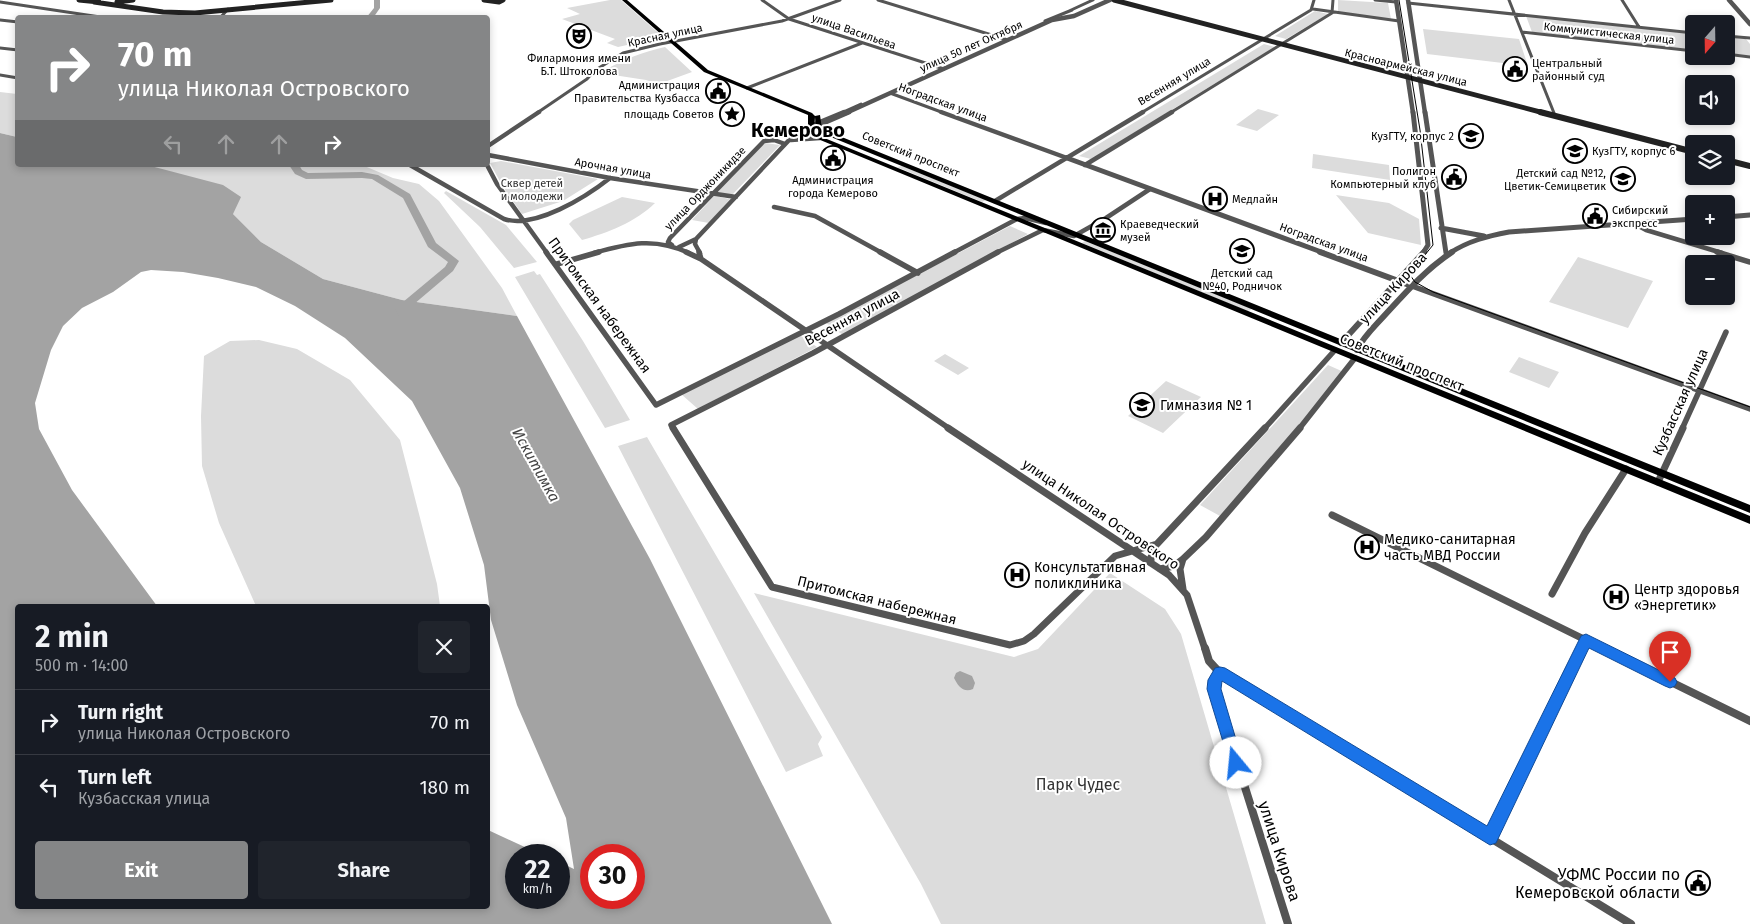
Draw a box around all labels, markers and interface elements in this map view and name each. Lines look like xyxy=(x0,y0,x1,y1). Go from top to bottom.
street label: улица Васильева xyxy=(810,11,898,52)
north arrow xyxy=(1685,15,1735,65)
map controls xyxy=(1685,15,1735,305)
street label: улица 50 лет Октября xyxy=(918,18,1025,75)
street label: Коммунистическая улица xyxy=(1543,20,1675,47)
street label: Красная улица xyxy=(626,21,704,50)
theatre icon: Филармония имени Б.Т. Штоколова xyxy=(566,23,592,49)
text: 70 m xyxy=(118,33,192,75)
icon: right xyxy=(35,35,100,100)
street label: Красноармейская улица xyxy=(1343,46,1469,89)
place label: Филармония имени Б.Т. Штоколова xyxy=(527,52,631,78)
street label: Весенняя улица xyxy=(1136,55,1213,108)
public building icon: Центральный районный суд xyxy=(1502,56,1528,82)
place label: Центральный районный суд xyxy=(1532,57,1605,83)
text: улица Николая Островского xyxy=(118,75,410,102)
button: sound xyxy=(1685,75,1735,125)
public building icon: Администрация Правительства Кузбасса xyxy=(705,78,731,104)
place label: Администрация Правительства Кузбасса xyxy=(574,79,700,105)
street label: Ноградская улица xyxy=(897,80,989,125)
place icon: площадь Советов xyxy=(719,101,745,127)
place label: площадь Советов xyxy=(624,108,714,121)
district label: Кемерово xyxy=(751,118,845,142)
school or university icon: КузГТУ, корпус 2 xyxy=(1458,123,1484,149)
street label: Советский проспект xyxy=(860,129,961,180)
icon: left xyxy=(159,130,187,158)
icon: ahead xyxy=(212,130,240,158)
icon: ahead xyxy=(265,130,293,158)
icon: right xyxy=(318,130,346,158)
place label: КузГТУ, корпус 2 xyxy=(1371,130,1454,143)
button: layers xyxy=(1685,135,1735,185)
school or university icon: КузГТУ, корпус 6 xyxy=(1562,138,1588,164)
street label: улица Орджоникидзе xyxy=(662,144,749,233)
public building icon: Администрация города Кемерово xyxy=(820,145,846,171)
place label: КузГТУ, корпус 6 xyxy=(1592,145,1675,158)
street label: Арочная улица xyxy=(574,155,652,182)
public building icon: Полигон Компьютерный клуб xyxy=(1441,164,1467,190)
place label: Полигон Компьютерный клуб xyxy=(1330,165,1436,191)
school or university icon: Детский сад №12, Цветик-Семицветик xyxy=(1610,166,1636,192)
place label: Детский сад №12, Цветик-Семицветик xyxy=(1504,167,1606,193)
place label: Администрация города Кемерово xyxy=(788,174,878,200)
park label: Сквер детей и молодежи xyxy=(501,177,563,203)
hospital icon: Медлайн xyxy=(1202,186,1228,212)
place label: Медлайн xyxy=(1232,193,1278,206)
button: + xyxy=(1685,195,1735,245)
public building icon: Сибирский экспресс xyxy=(1582,203,1608,229)
place label: Сибирский экспресс xyxy=(1612,204,1668,230)
museum icon: Краеведческий музей xyxy=(1090,217,1116,243)
place label: Краеведческий музей xyxy=(1120,218,1199,244)
street label: Ноградская улица xyxy=(1278,220,1370,265)
street label: Притомская набережная xyxy=(545,234,655,376)
school or university icon: Детский сад №40, Родничок xyxy=(1229,238,1255,264)
street label: улица Кирова xyxy=(1356,249,1431,328)
button: − xyxy=(1685,255,1735,305)
place label: Детский сад №40, Родничок xyxy=(1202,267,1282,293)
street label: Весенняя улица xyxy=(802,285,903,350)
street label: Советский проспект xyxy=(1337,330,1467,395)
street label: Кузбасская улица xyxy=(1649,346,1712,458)
school or university icon: Гимназия № 1 xyxy=(1129,392,1155,418)
place label: Гимназия № 1 xyxy=(1160,397,1252,414)
water label: Искитимка xyxy=(508,425,564,505)
street label: улица Николая Островского xyxy=(1019,455,1182,573)
place label: Медико-санитарная часть МВД России xyxy=(1384,531,1516,564)
hospital icon: Медико-санитарная часть МВД России xyxy=(1354,534,1380,560)
place label: Консультативная поликлиника xyxy=(1034,559,1146,592)
hospital icon: Консультативная поликлиника xyxy=(1004,562,1030,588)
street label: Притомская набережная xyxy=(795,572,958,629)
place label: Центр здоровья «Энергетик» xyxy=(1634,581,1740,614)
hospital icon: Центр здоровья «Энергетик» xyxy=(1603,584,1629,610)
text: 2 min xyxy=(35,619,109,655)
button: close xyxy=(418,621,470,673)
pin xyxy=(1649,631,1691,682)
icon: arrive xyxy=(1656,638,1684,666)
text: 500 m · 14:00 xyxy=(35,656,128,675)
text: Turn right xyxy=(78,701,163,724)
icon: right xyxy=(35,708,63,736)
text: 70 m xyxy=(430,711,470,734)
text: улица Николая Островского xyxy=(78,724,290,743)
position arrow xyxy=(1209,736,1261,788)
text: Turn left xyxy=(78,766,152,789)
icon: left xyxy=(35,773,63,801)
park label: Парк Чудес xyxy=(1036,775,1120,794)
text: 180 m xyxy=(419,776,470,799)
text: Кузбасская улица xyxy=(78,789,210,808)
street label: улица Кирова xyxy=(1254,799,1305,904)
button: Exit xyxy=(35,841,248,899)
button: Share xyxy=(258,841,470,899)
speed limit sign: 30 xyxy=(580,844,645,909)
text: 22 xyxy=(525,855,550,885)
place label: УФМС России по Кемеровской области xyxy=(1515,865,1680,902)
public building icon: УФМС России по Кемеровской области xyxy=(1685,870,1711,896)
text: km/h xyxy=(523,882,552,896)

